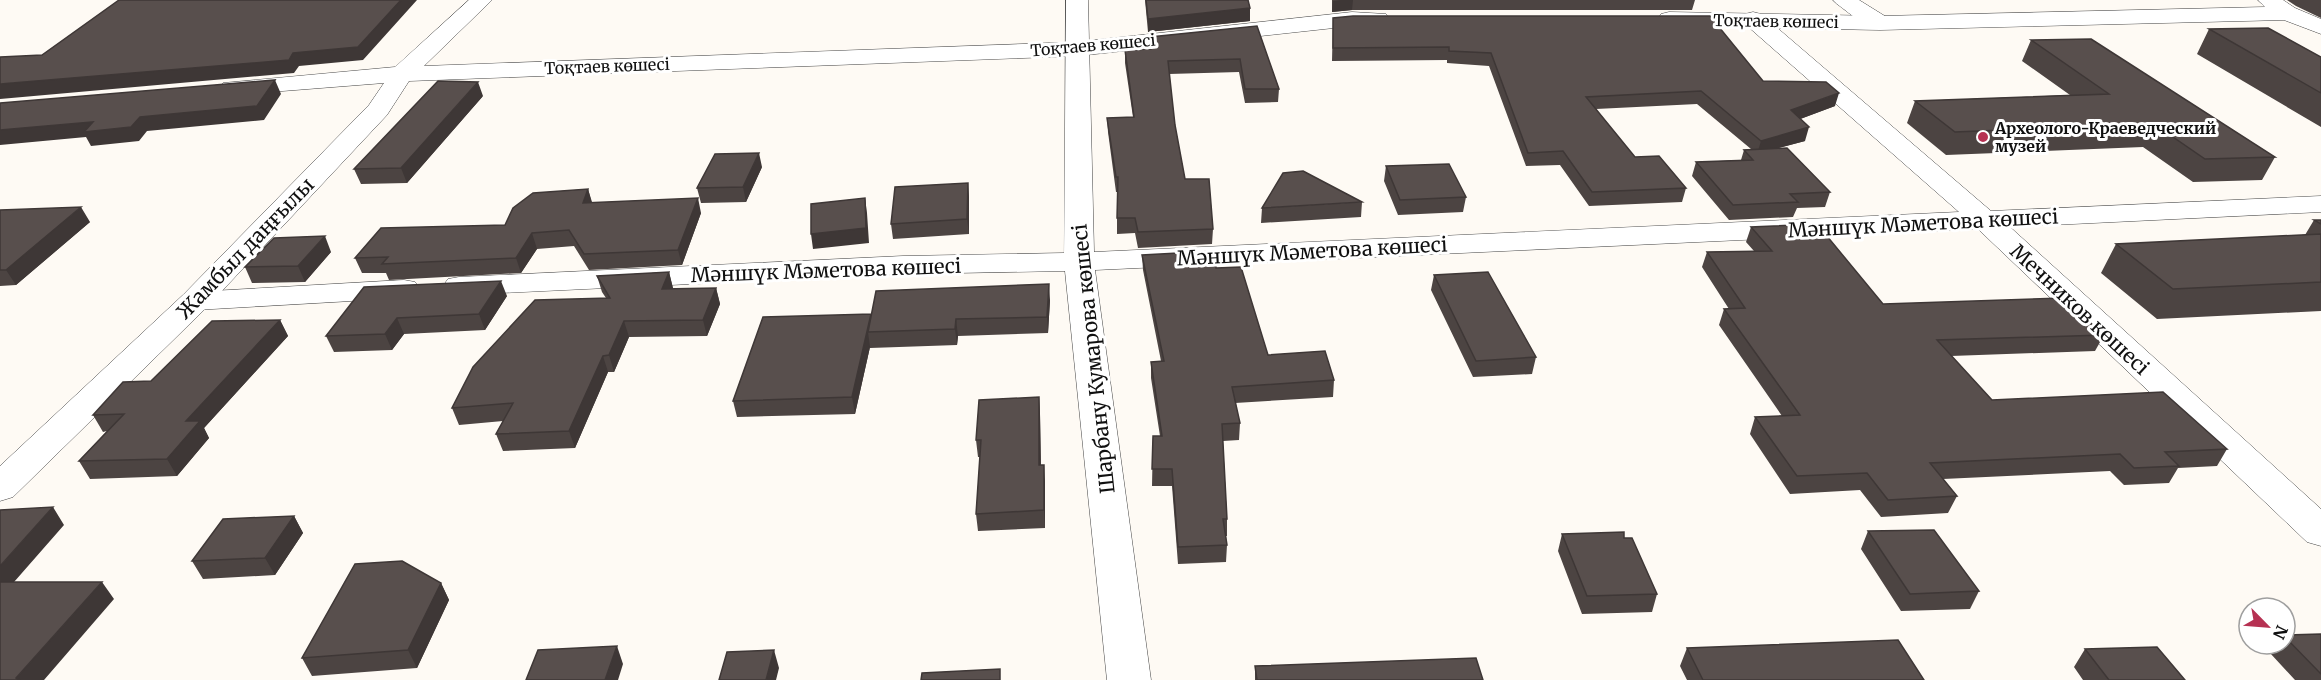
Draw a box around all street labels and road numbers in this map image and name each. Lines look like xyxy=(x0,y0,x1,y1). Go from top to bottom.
street label: Тоқтаев көшесі xyxy=(1713,10,1839,32)
street label: Тоқтаев көшесі xyxy=(1030,30,1156,60)
street label: Тоқтаев көшесі xyxy=(544,54,670,78)
street label: Жамбыл даңғылы xyxy=(171,172,319,324)
street label: Мәншүк Мәметова көшесі xyxy=(1787,203,2059,243)
street label: Шарбану Кумарова көшесі xyxy=(1066,223,1120,495)
street label: Мәншүк Мәметова көшесі xyxy=(1176,231,1448,271)
street label: Мечников көшесі xyxy=(2005,238,2155,380)
street label: Мәншүк Мәметова көшесі xyxy=(690,253,962,287)

